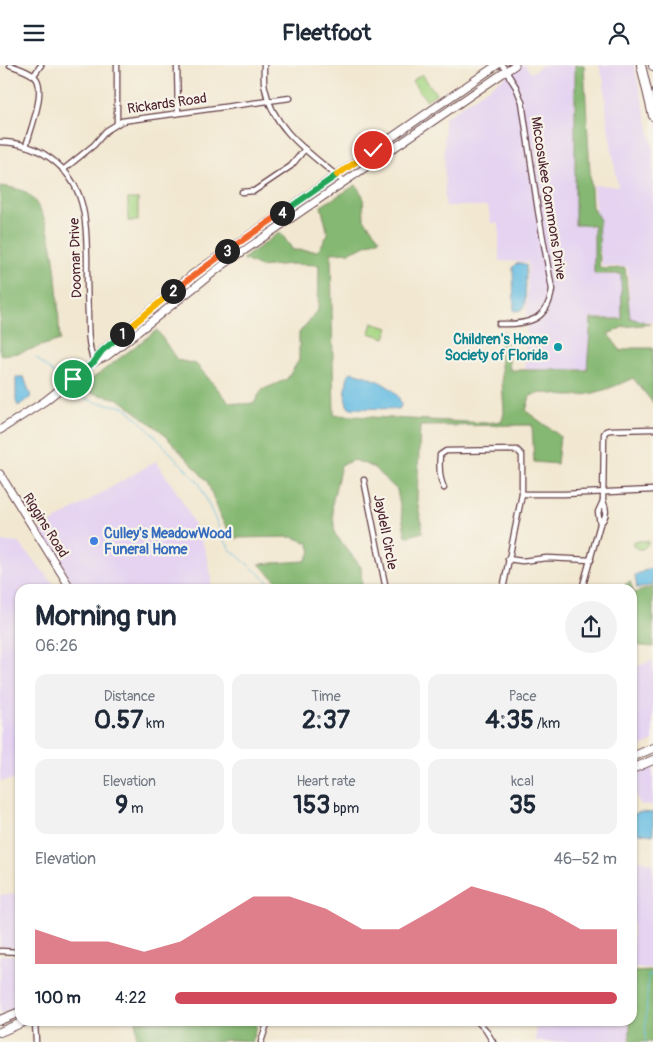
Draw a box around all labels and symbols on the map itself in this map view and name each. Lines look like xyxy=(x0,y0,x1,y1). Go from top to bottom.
street label: Rickards Road xyxy=(126,89,208,117)
street label: Miccosukee Commons Drive xyxy=(527,115,570,281)
pin xyxy=(352,129,394,171)
pin: 4 xyxy=(270,201,294,225)
street label: Doomar Drive xyxy=(66,217,85,298)
pin: 3 xyxy=(214,239,240,263)
pin: 2 xyxy=(160,279,186,303)
pin: 1 xyxy=(110,321,134,347)
place label: Children's Home Society of Florida xyxy=(445,331,549,364)
marker: Children's Home Society of Florida xyxy=(552,341,564,353)
pin xyxy=(52,358,94,400)
street label: Riggins Road xyxy=(19,490,72,561)
street label: Jaydell Circle xyxy=(370,493,401,571)
place label: Culley's MeadowWood Funeral Home xyxy=(104,525,232,558)
marker: Culley's MeadowWood Funeral Home xyxy=(88,535,100,547)

